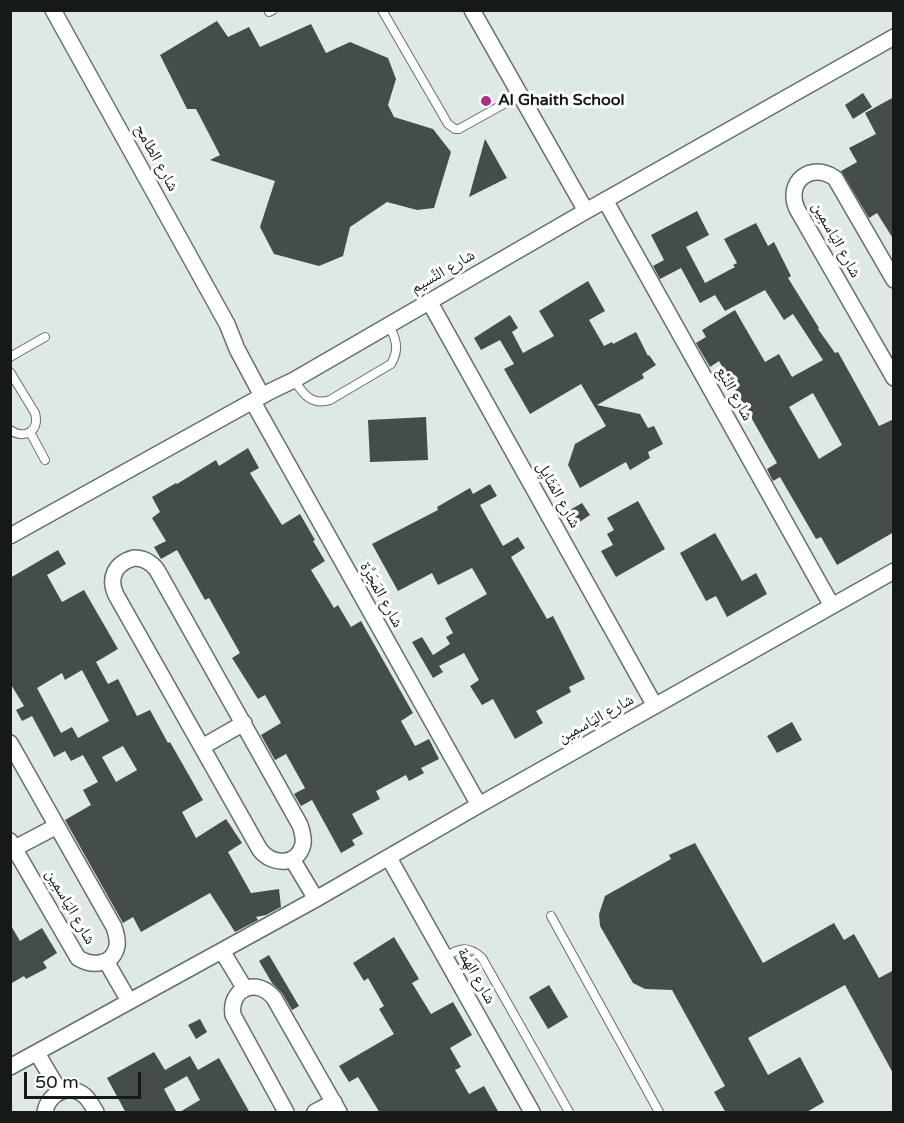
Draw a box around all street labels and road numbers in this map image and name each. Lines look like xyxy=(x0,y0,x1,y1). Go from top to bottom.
street label: شارع الطامح xyxy=(130,121,182,195)
street label: شارع اليَاسمِين xyxy=(807,199,865,281)
street label: شارع النَّسيم xyxy=(407,246,479,298)
street label: شارع النَّبْع xyxy=(711,364,757,424)
street label: شارع المَثَايِل xyxy=(532,458,584,532)
street label: شارع المَجَرَّة xyxy=(355,559,407,631)
street label: شارع اليَاسمِين xyxy=(555,690,637,748)
street label: شارع اليَاسمِين xyxy=(41,866,99,948)
street label: شارع الهِمَّة xyxy=(453,944,499,1008)

